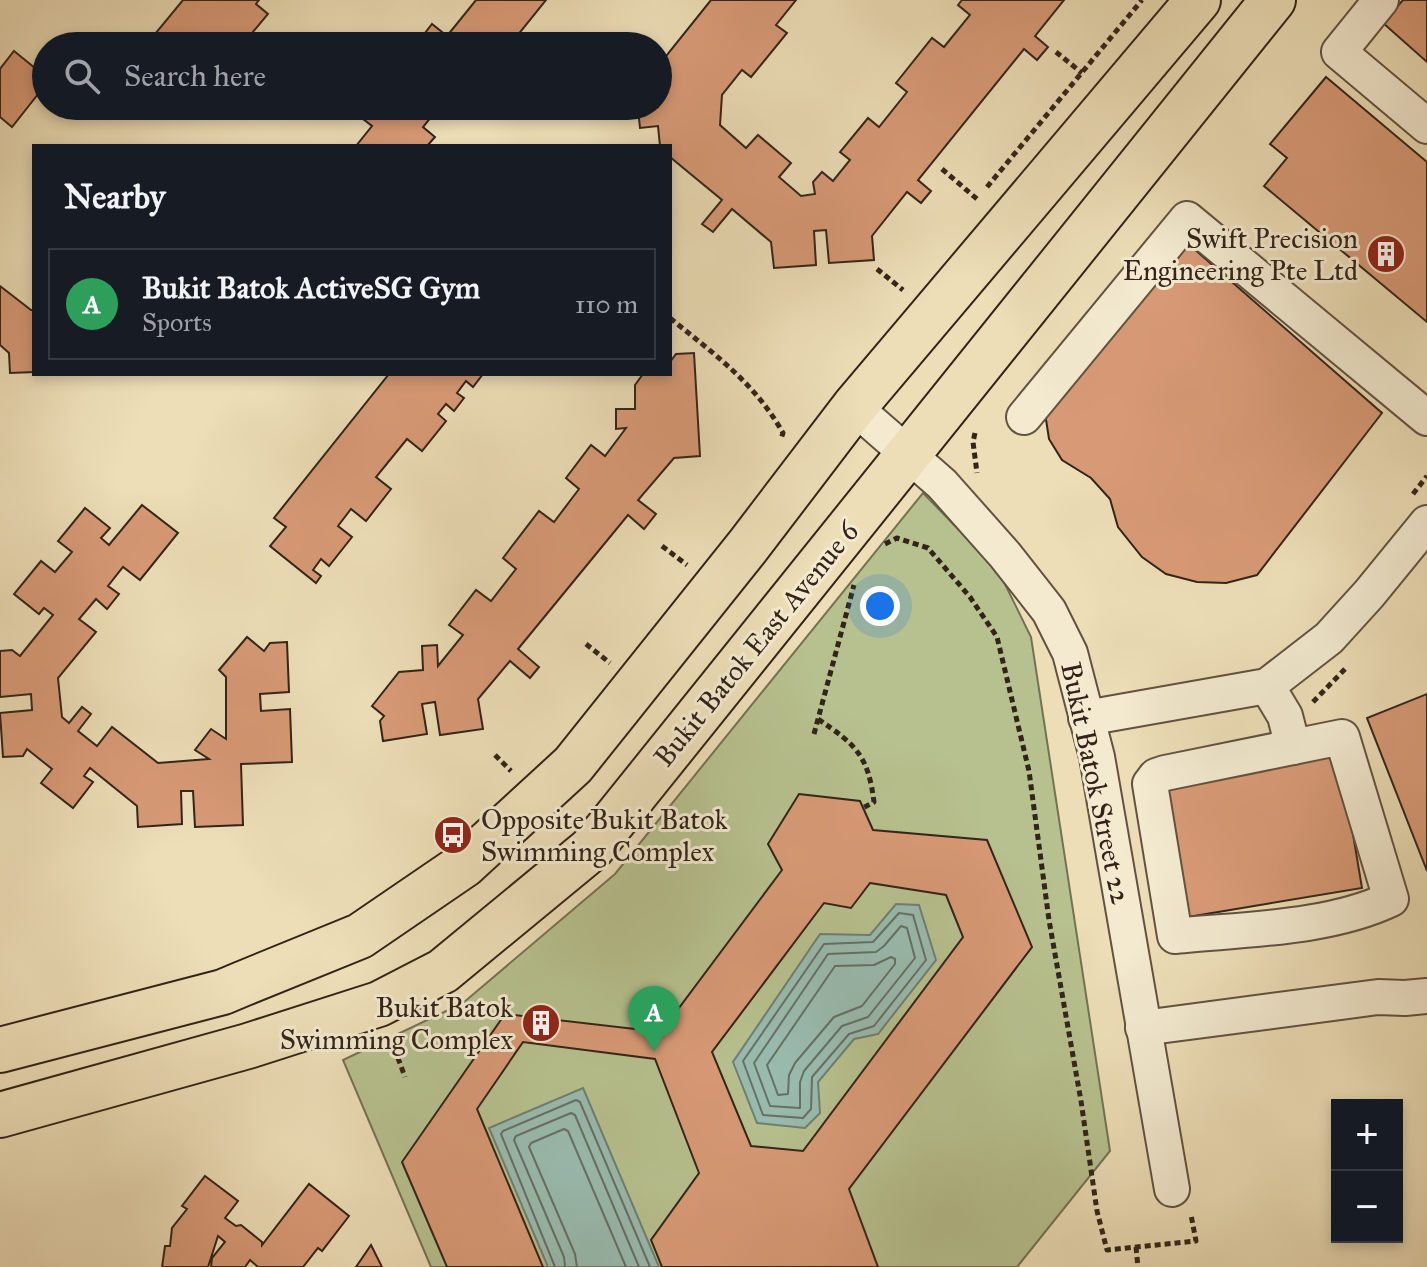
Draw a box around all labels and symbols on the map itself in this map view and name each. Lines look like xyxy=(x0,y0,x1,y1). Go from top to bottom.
place label: Swift Precision Engineering Pte Ltd xyxy=(1123,221,1358,288)
building icon: Swift Precision Engineering Pte Ltd xyxy=(1365,233,1407,275)
street label: Bukit Batok East Avenue 6 xyxy=(646,513,867,774)
your location xyxy=(860,586,900,626)
street label: Bukit Batok Street 22 xyxy=(1053,659,1139,907)
place label: Opposite Bukit Batok Swimming Complex xyxy=(481,802,727,869)
bus stop icon: Opposite Bukit Batok Swimming Complex xyxy=(432,814,474,856)
pin: A xyxy=(628,986,680,1052)
place label: Bukit Batok Swimming Complex xyxy=(280,990,514,1057)
building icon: Bukit Batok Swimming Complex xyxy=(520,1002,562,1044)

